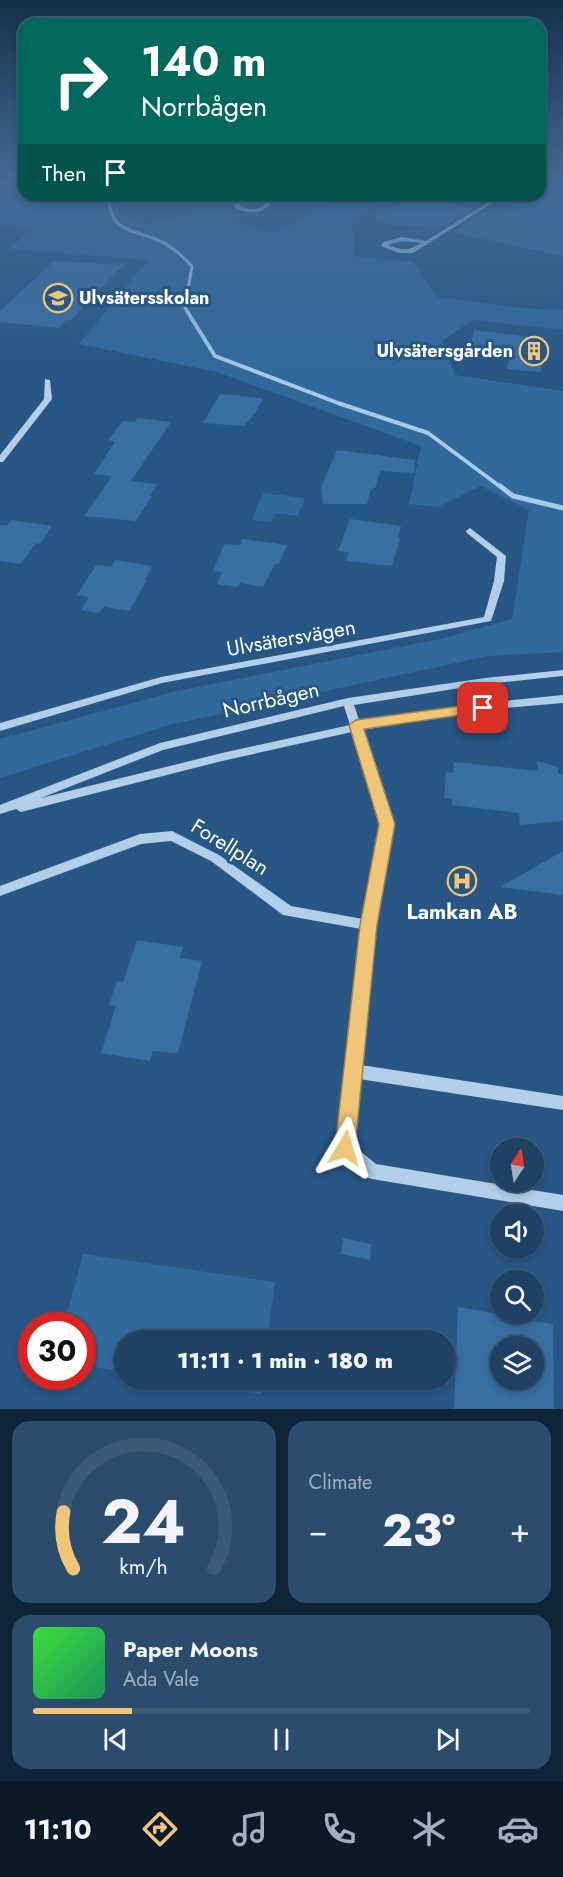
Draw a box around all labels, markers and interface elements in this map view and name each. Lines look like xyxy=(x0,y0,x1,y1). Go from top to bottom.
text: 140 m xyxy=(141,31,267,92)
icon: right xyxy=(42,42,120,120)
text: Norrbågen xyxy=(141,87,267,126)
icon: arrive xyxy=(99,156,132,189)
text: Then xyxy=(42,157,87,189)
school or university icon: Ulvsätersskolan xyxy=(42,282,74,314)
place label: Ulvsätersskolan xyxy=(79,285,209,311)
building icon: Ulvsätersgården xyxy=(518,335,550,367)
place label: Ulvsätersgården xyxy=(376,338,513,364)
street label: Ulvsätersvägen xyxy=(224,612,358,664)
street label: Norrbågen xyxy=(220,674,322,726)
pin xyxy=(457,682,508,733)
icon: arrive xyxy=(466,691,499,724)
street label: Forellplan xyxy=(185,811,275,883)
hospital icon: Lamkan AB xyxy=(446,865,478,897)
place label: Lamkan AB xyxy=(407,897,517,927)
position arrow xyxy=(313,1116,377,1180)
north arrow xyxy=(490,1138,544,1192)
map controls xyxy=(490,1138,544,1390)
button: sound xyxy=(490,1204,544,1258)
button: search xyxy=(490,1270,544,1324)
speed limit sign: 30 xyxy=(18,1312,96,1390)
button: layers xyxy=(490,1336,544,1390)
text: 11:11 · 1 min · 180 m xyxy=(177,1344,393,1376)
text: Climate xyxy=(309,1468,372,1497)
text: 24 xyxy=(102,1476,186,1566)
text: 23° xyxy=(382,1498,455,1563)
text: − xyxy=(309,1507,328,1554)
text: + xyxy=(510,1507,530,1554)
text: km/h xyxy=(120,1551,168,1582)
text: Paper Moons xyxy=(123,1633,258,1665)
text: Ada Vale xyxy=(123,1665,199,1694)
icon: previous xyxy=(99,1723,132,1756)
icon: pause xyxy=(265,1723,298,1756)
icon: next xyxy=(431,1723,464,1756)
icon: directions xyxy=(139,1808,181,1850)
icon: music xyxy=(229,1808,271,1850)
icon: phone xyxy=(318,1808,360,1850)
icon: climate xyxy=(408,1808,450,1850)
icon: car xyxy=(497,1808,539,1850)
text: 11:10 xyxy=(24,1810,92,1849)

